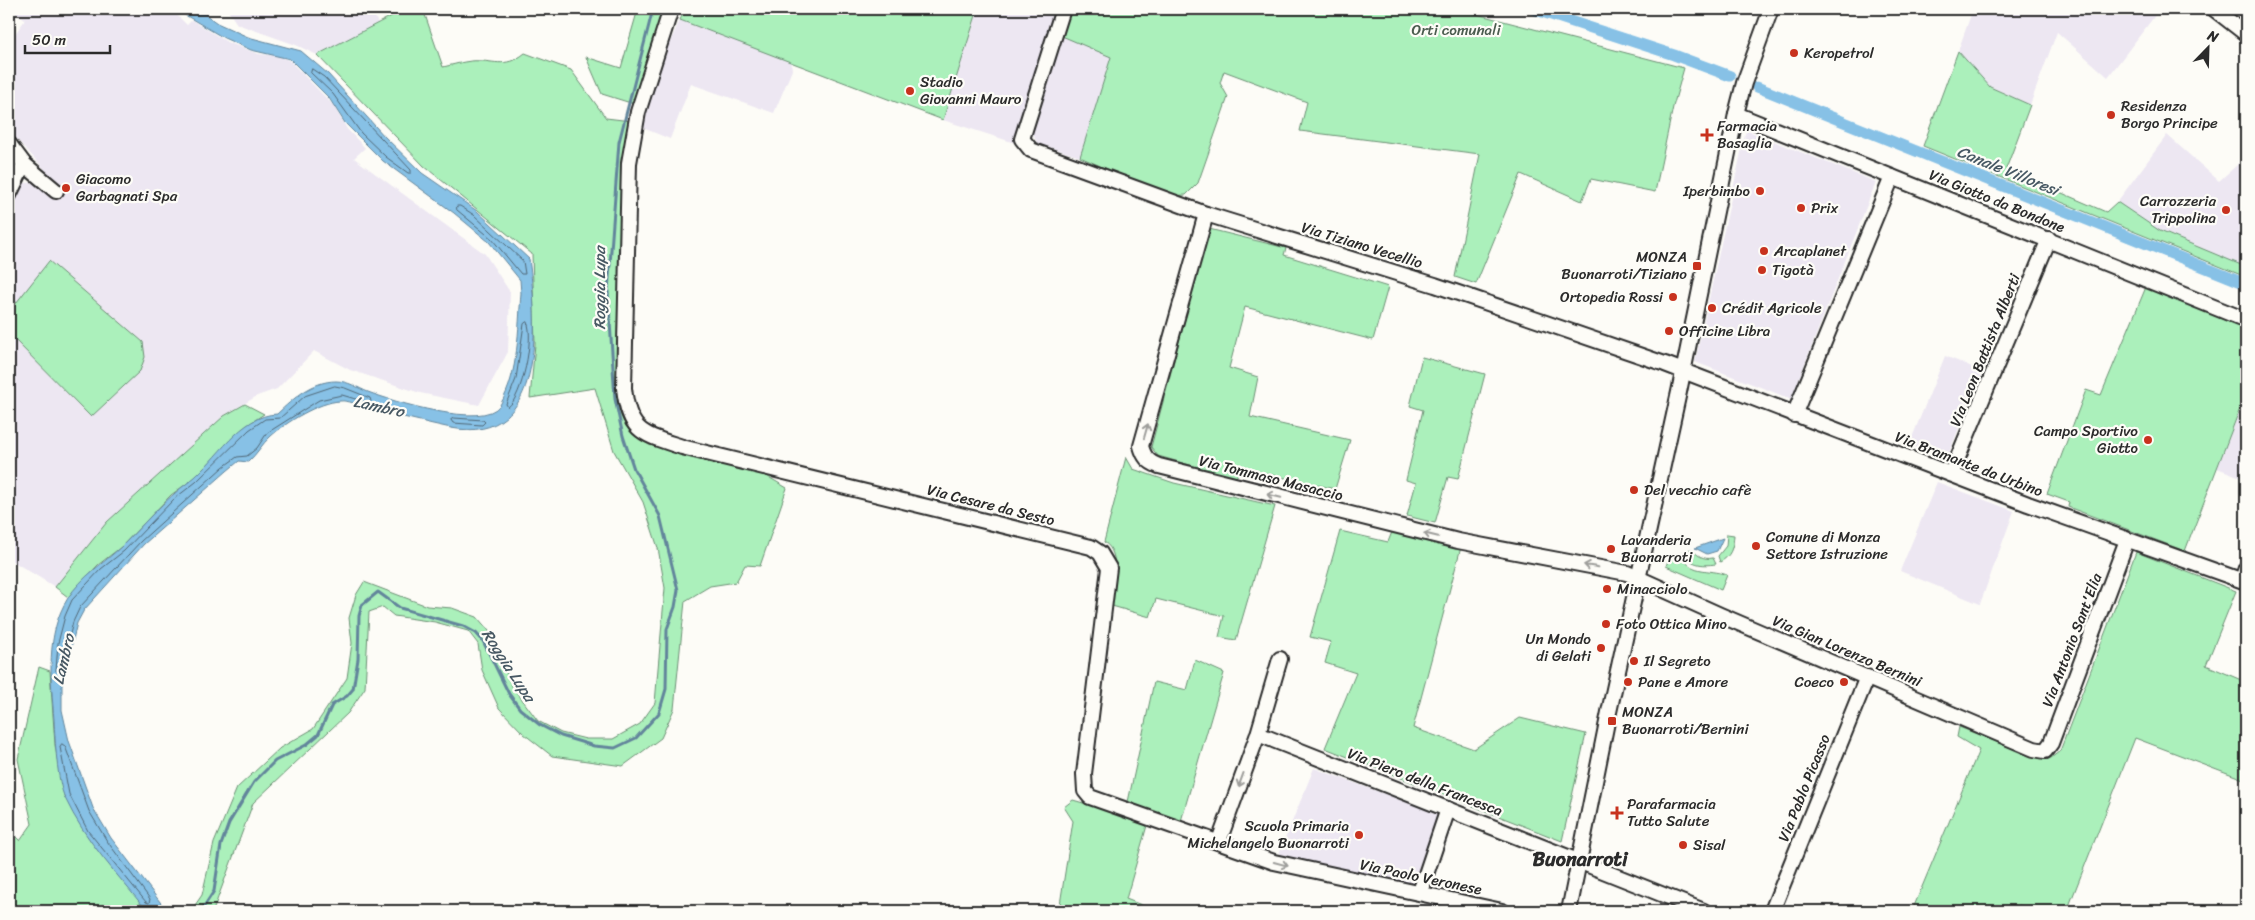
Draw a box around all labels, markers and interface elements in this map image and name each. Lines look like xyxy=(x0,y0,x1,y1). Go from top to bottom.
park label: Orti comunali xyxy=(1411,17,1501,43)
scale bar xyxy=(25,22,110,54)
north arrow xyxy=(2182,22,2232,72)
text: N xyxy=(2203,23,2223,50)
text: 50 m xyxy=(32,27,67,53)
place label: Keropetrol xyxy=(1804,40,1875,66)
marker: Keropetrol xyxy=(1788,47,1800,59)
place label: Stadio Giovanni Mauro xyxy=(920,69,1022,112)
marker: Stadio Giovanni Mauro xyxy=(904,85,916,97)
place label: Residenza Borgo Principe xyxy=(2121,93,2218,136)
marker: Residenza Borgo Principe xyxy=(2105,109,2117,121)
place label: Farmacia Basaglia xyxy=(1717,113,1778,156)
marker: Farmacia Basaglia xyxy=(1701,129,1713,141)
water label: Canale Villoresi xyxy=(1953,137,2066,205)
street label: Via Giotto da Bondone xyxy=(1925,162,2069,240)
place label: Giacomo Garbagnati Spa xyxy=(76,166,178,209)
place label: Iperbimbo xyxy=(1682,178,1751,204)
marker: Giacomo Garbagnati Spa xyxy=(60,182,72,194)
marker: Iperbimbo xyxy=(1754,185,1766,197)
place label: Carrozzeria Trippolina xyxy=(2140,188,2216,231)
place label: Prix xyxy=(1811,195,1838,221)
marker: Prix xyxy=(1795,202,1807,214)
marker: Carrozzeria Trippolina xyxy=(2220,204,2232,216)
street label: Via Tiziano Vecellio xyxy=(1298,214,1426,276)
place label: Arcaplanet xyxy=(1773,238,1847,264)
place label: MONZA Buonarroti/Tiziano xyxy=(1561,244,1687,287)
water label: Roggia Lupa xyxy=(585,245,614,330)
marker: Arcaplanet xyxy=(1758,245,1770,257)
place label: Tigotà xyxy=(1772,257,1814,283)
marker: MONZA Buonarroti/Tiziano xyxy=(1691,260,1703,272)
marker: Tigotà xyxy=(1756,264,1768,276)
street label: Via Leon Battista Alberti xyxy=(1942,269,2028,430)
place label: Ortopedia Rossi xyxy=(1560,284,1664,310)
marker: Ortopedia Rossi xyxy=(1667,291,1679,303)
place label: Crédit Agricole xyxy=(1722,295,1822,321)
marker: Crédit Agricole xyxy=(1706,302,1718,314)
place label: Officine Libra xyxy=(1679,318,1771,344)
marker: Officine Libra xyxy=(1663,325,1675,337)
water label: Lambro xyxy=(351,387,408,426)
place label: Campo Sportivo Giotto xyxy=(2034,418,2139,461)
one-way arrow xyxy=(1141,424,1151,440)
street label: Via Bramante da Urbino xyxy=(1891,424,2047,504)
marker: Campo Sportivo Giotto xyxy=(2142,434,2154,446)
street label: Via Tommaso Masaccio xyxy=(1196,448,1346,509)
street label: Via Cesare da Sesto xyxy=(924,477,1058,534)
place label: Del vecchio cafè xyxy=(1644,477,1752,503)
marker: Del vecchio cafè xyxy=(1628,484,1640,496)
one-way arrow xyxy=(1266,491,1282,500)
place label: Comune di Monza Settore Istruzione xyxy=(1766,524,1888,567)
place label: Lavanderia Buonarroti xyxy=(1621,527,1693,570)
one-way arrow xyxy=(1424,530,1440,539)
marker: Comune di Monza Settore Istruzione xyxy=(1750,540,1762,552)
marker: Lavanderia Buonarroti xyxy=(1605,543,1617,555)
one-way arrow xyxy=(1583,561,1599,570)
street label: Via Antonio Sant'Elia xyxy=(2034,569,2110,711)
place label: Minacciolo xyxy=(1617,576,1688,602)
marker: Minacciolo xyxy=(1601,583,1613,595)
street label: Via Gian Lorenzo Bernini xyxy=(1768,608,1927,695)
place label: Foto Ottica Mino xyxy=(1616,611,1728,637)
marker: Foto Ottica Mino xyxy=(1600,618,1612,630)
water label: Roggia Lupa xyxy=(474,623,544,710)
place label: Un Mondo di Gelati xyxy=(1526,626,1592,669)
water label: Lambro xyxy=(44,630,84,687)
marker: Un Mondo di Gelati xyxy=(1595,642,1607,654)
place label: Il Segreto xyxy=(1643,648,1711,674)
marker: Il Segreto xyxy=(1628,655,1640,667)
place label: Pane e Amore xyxy=(1638,669,1729,695)
place label: Coeco xyxy=(1794,669,1835,695)
marker: Pane e Amore xyxy=(1622,676,1634,688)
marker: Coeco xyxy=(1838,676,1850,688)
place label: MONZA Buonarroti/Bernini xyxy=(1622,699,1749,742)
marker: MONZA Buonarroti/Bernini xyxy=(1606,715,1618,727)
street label: Via Pablo Picasso xyxy=(1771,730,1838,846)
street label: Via Piero della Francesca xyxy=(1344,740,1507,824)
one-way arrow xyxy=(1236,772,1245,787)
place label: Parafarmacia Tutto Salute xyxy=(1627,791,1716,834)
marker: Parafarmacia Tutto Salute xyxy=(1611,807,1623,819)
place label: Scuola Primaria Michelangelo Buonarroti xyxy=(1187,813,1350,856)
marker: Scuola Primaria Michelangelo Buonarroti xyxy=(1353,829,1365,841)
place label: Sisal xyxy=(1693,832,1726,858)
marker: Sisal xyxy=(1677,839,1689,851)
district label: Buonarroti xyxy=(1532,842,1629,877)
street label: Via Paolo Veronese xyxy=(1358,851,1484,903)
one-way arrow xyxy=(1272,860,1288,869)

